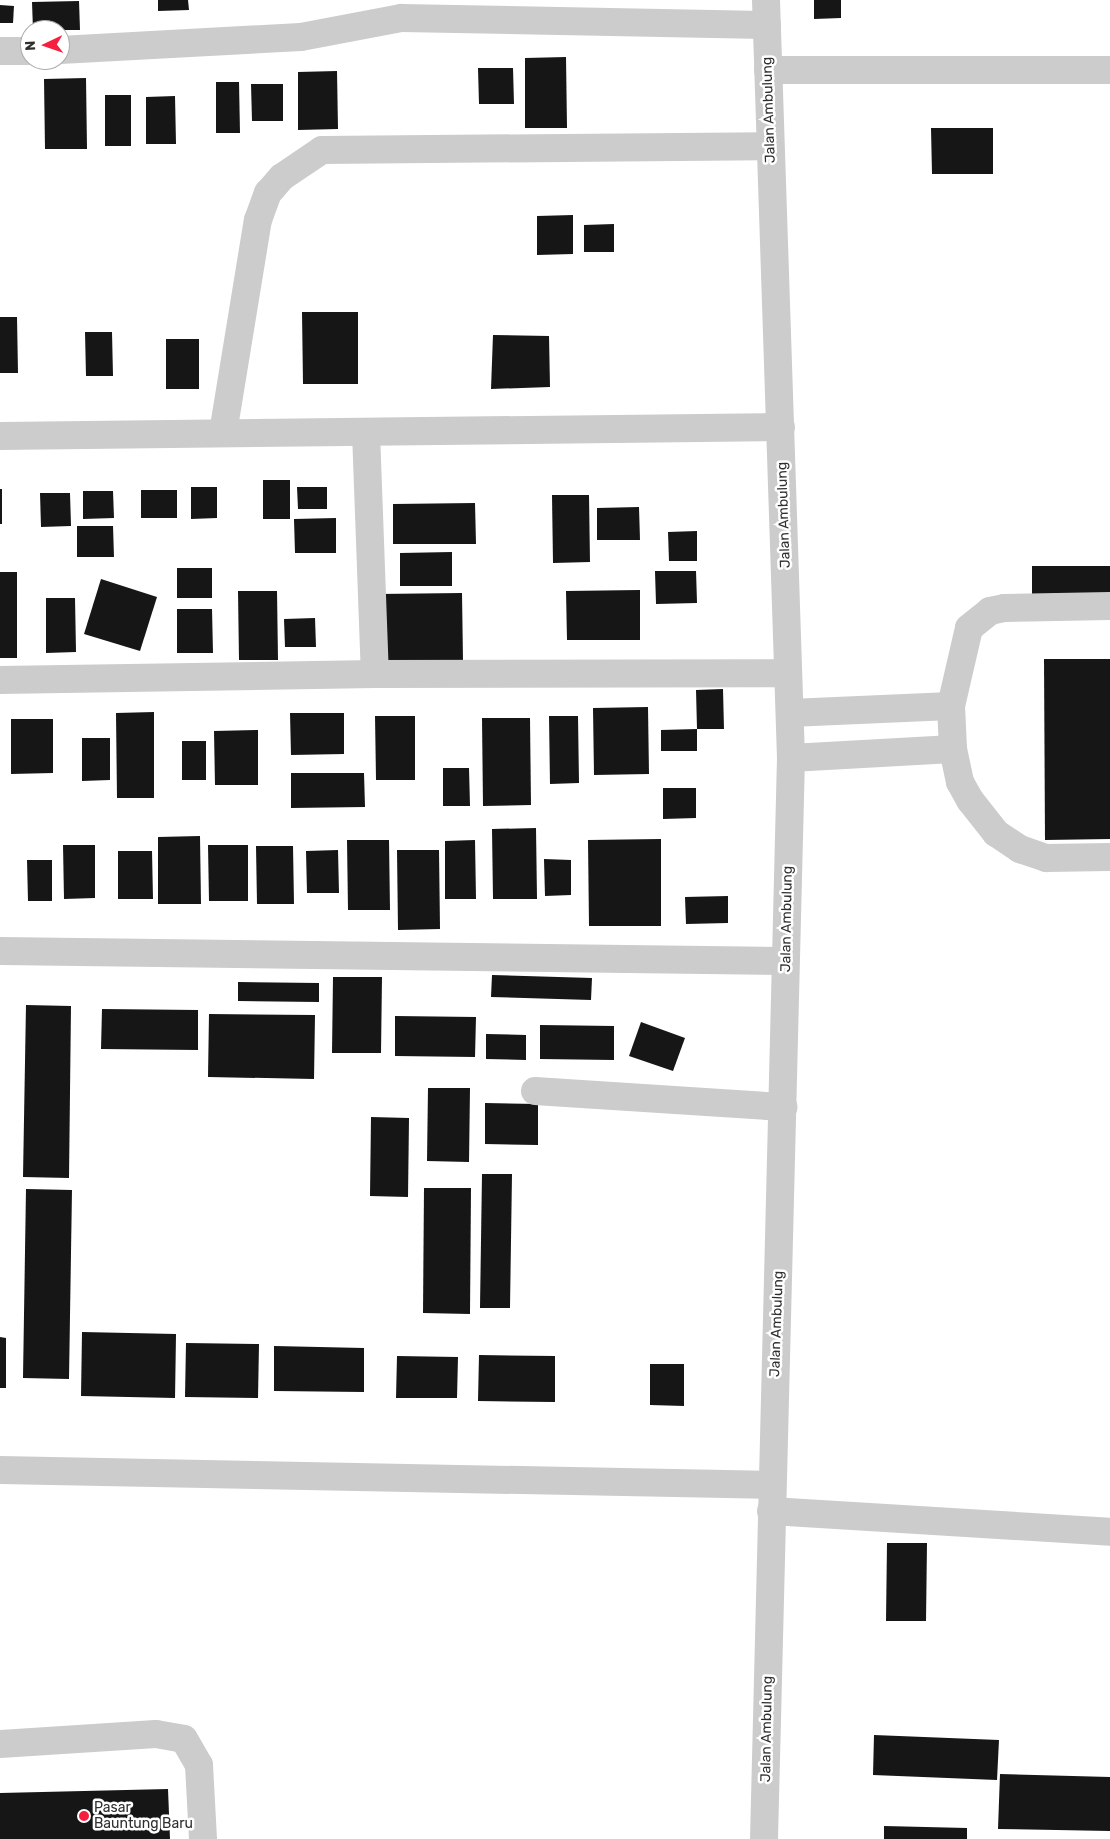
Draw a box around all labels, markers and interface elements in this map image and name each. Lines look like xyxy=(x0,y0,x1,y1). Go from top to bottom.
north arrow xyxy=(20,20,70,70)
text: N xyxy=(22,40,39,51)
street label: Jalan Ambulung xyxy=(759,56,779,164)
street label: Jalan Ambulung xyxy=(774,461,794,569)
street label: Jalan Ambulung xyxy=(778,865,796,973)
street label: Jalan Ambulung xyxy=(767,1270,787,1378)
street label: Jalan Ambulung xyxy=(758,1675,776,1783)
place label: Pasar Bauntung Baru xyxy=(94,1800,193,1832)
marker: Pasar Bauntung Baru xyxy=(78,1810,90,1822)

